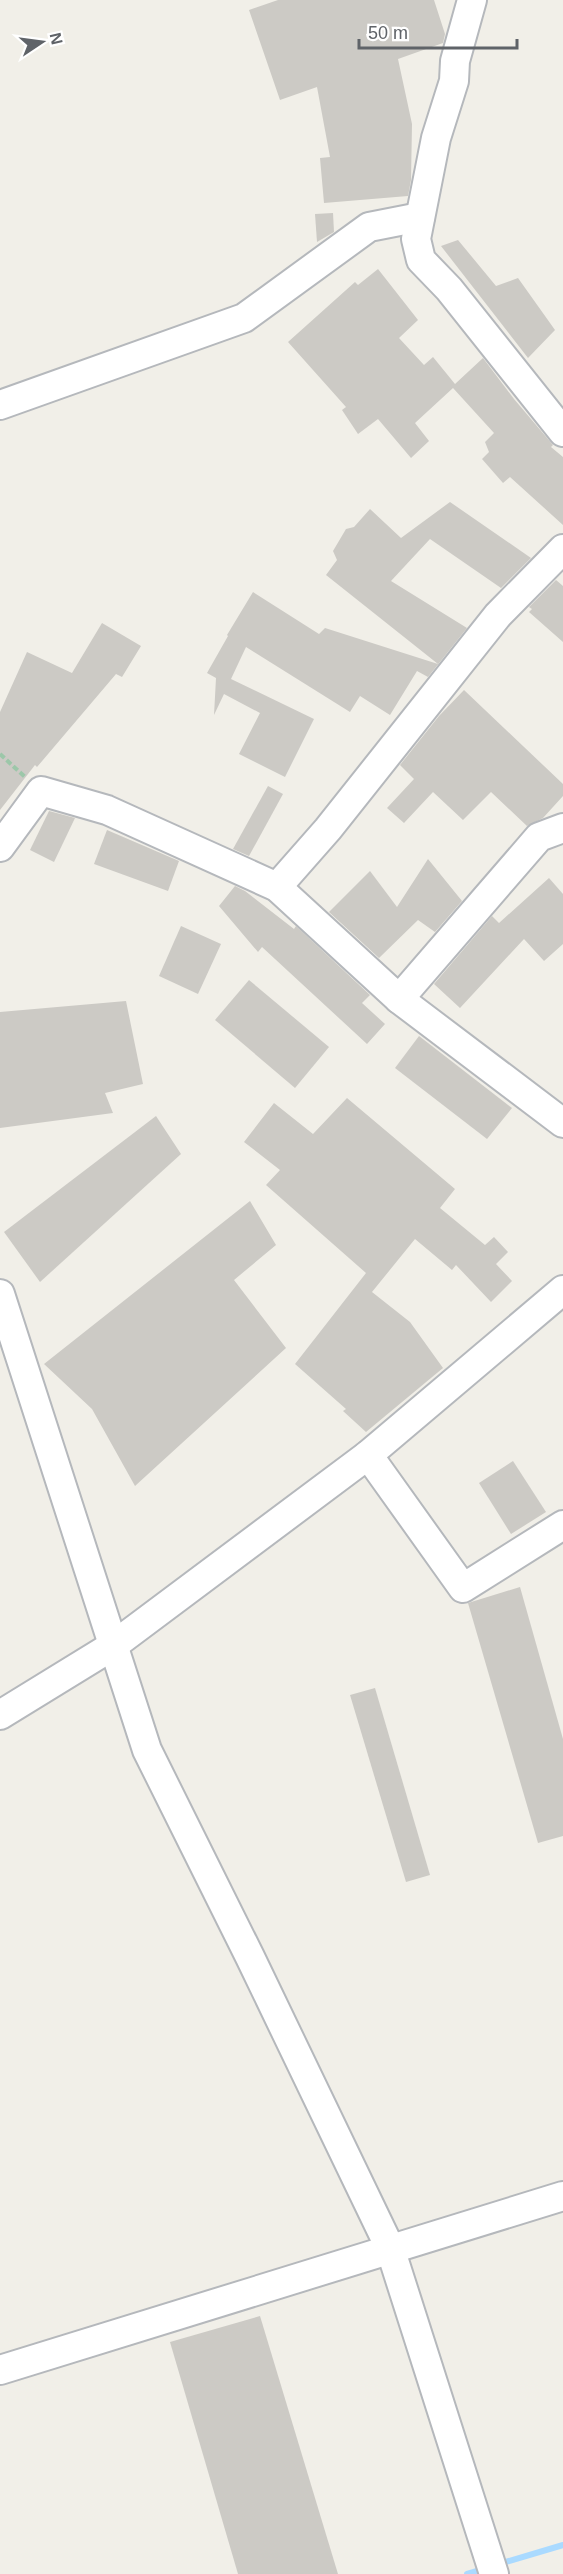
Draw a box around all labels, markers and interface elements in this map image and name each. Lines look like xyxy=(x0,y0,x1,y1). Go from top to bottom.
north arrow xyxy=(12,12,72,72)
scale bar xyxy=(359,12,516,50)
text: 50 m xyxy=(368,23,408,43)
text: N xyxy=(47,31,66,46)

